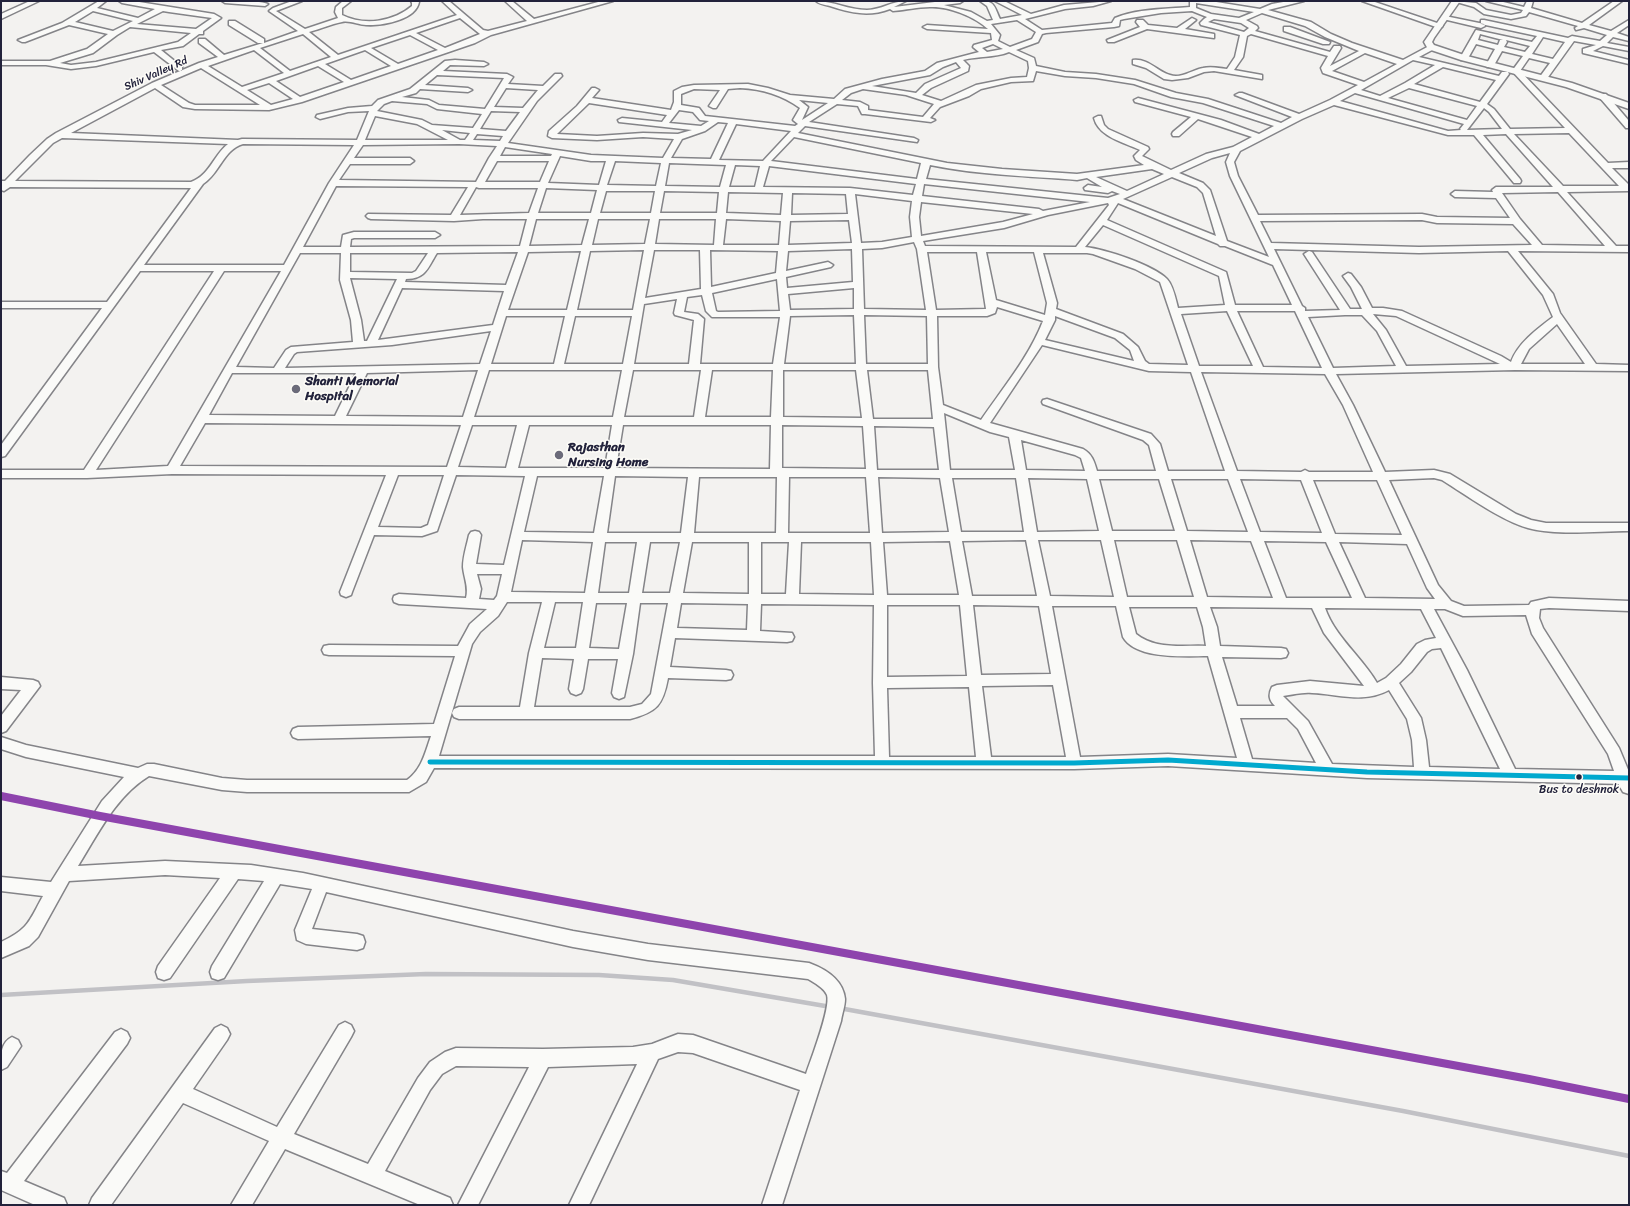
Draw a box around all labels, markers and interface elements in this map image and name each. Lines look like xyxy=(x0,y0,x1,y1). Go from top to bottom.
street label: Shiv Valley Rd xyxy=(122,54,190,94)
place label: Shanti Memorial Hospital xyxy=(305,374,399,405)
marker: Shanti Memorial Hospital xyxy=(290,383,302,395)
place label: Rajasthan Nursing Home xyxy=(568,440,648,471)
marker: Rajasthan Nursing Home xyxy=(553,449,565,461)
marker: Bus to deshnok xyxy=(1574,772,1584,782)
place label: Bus to deshnok xyxy=(1539,783,1619,797)

